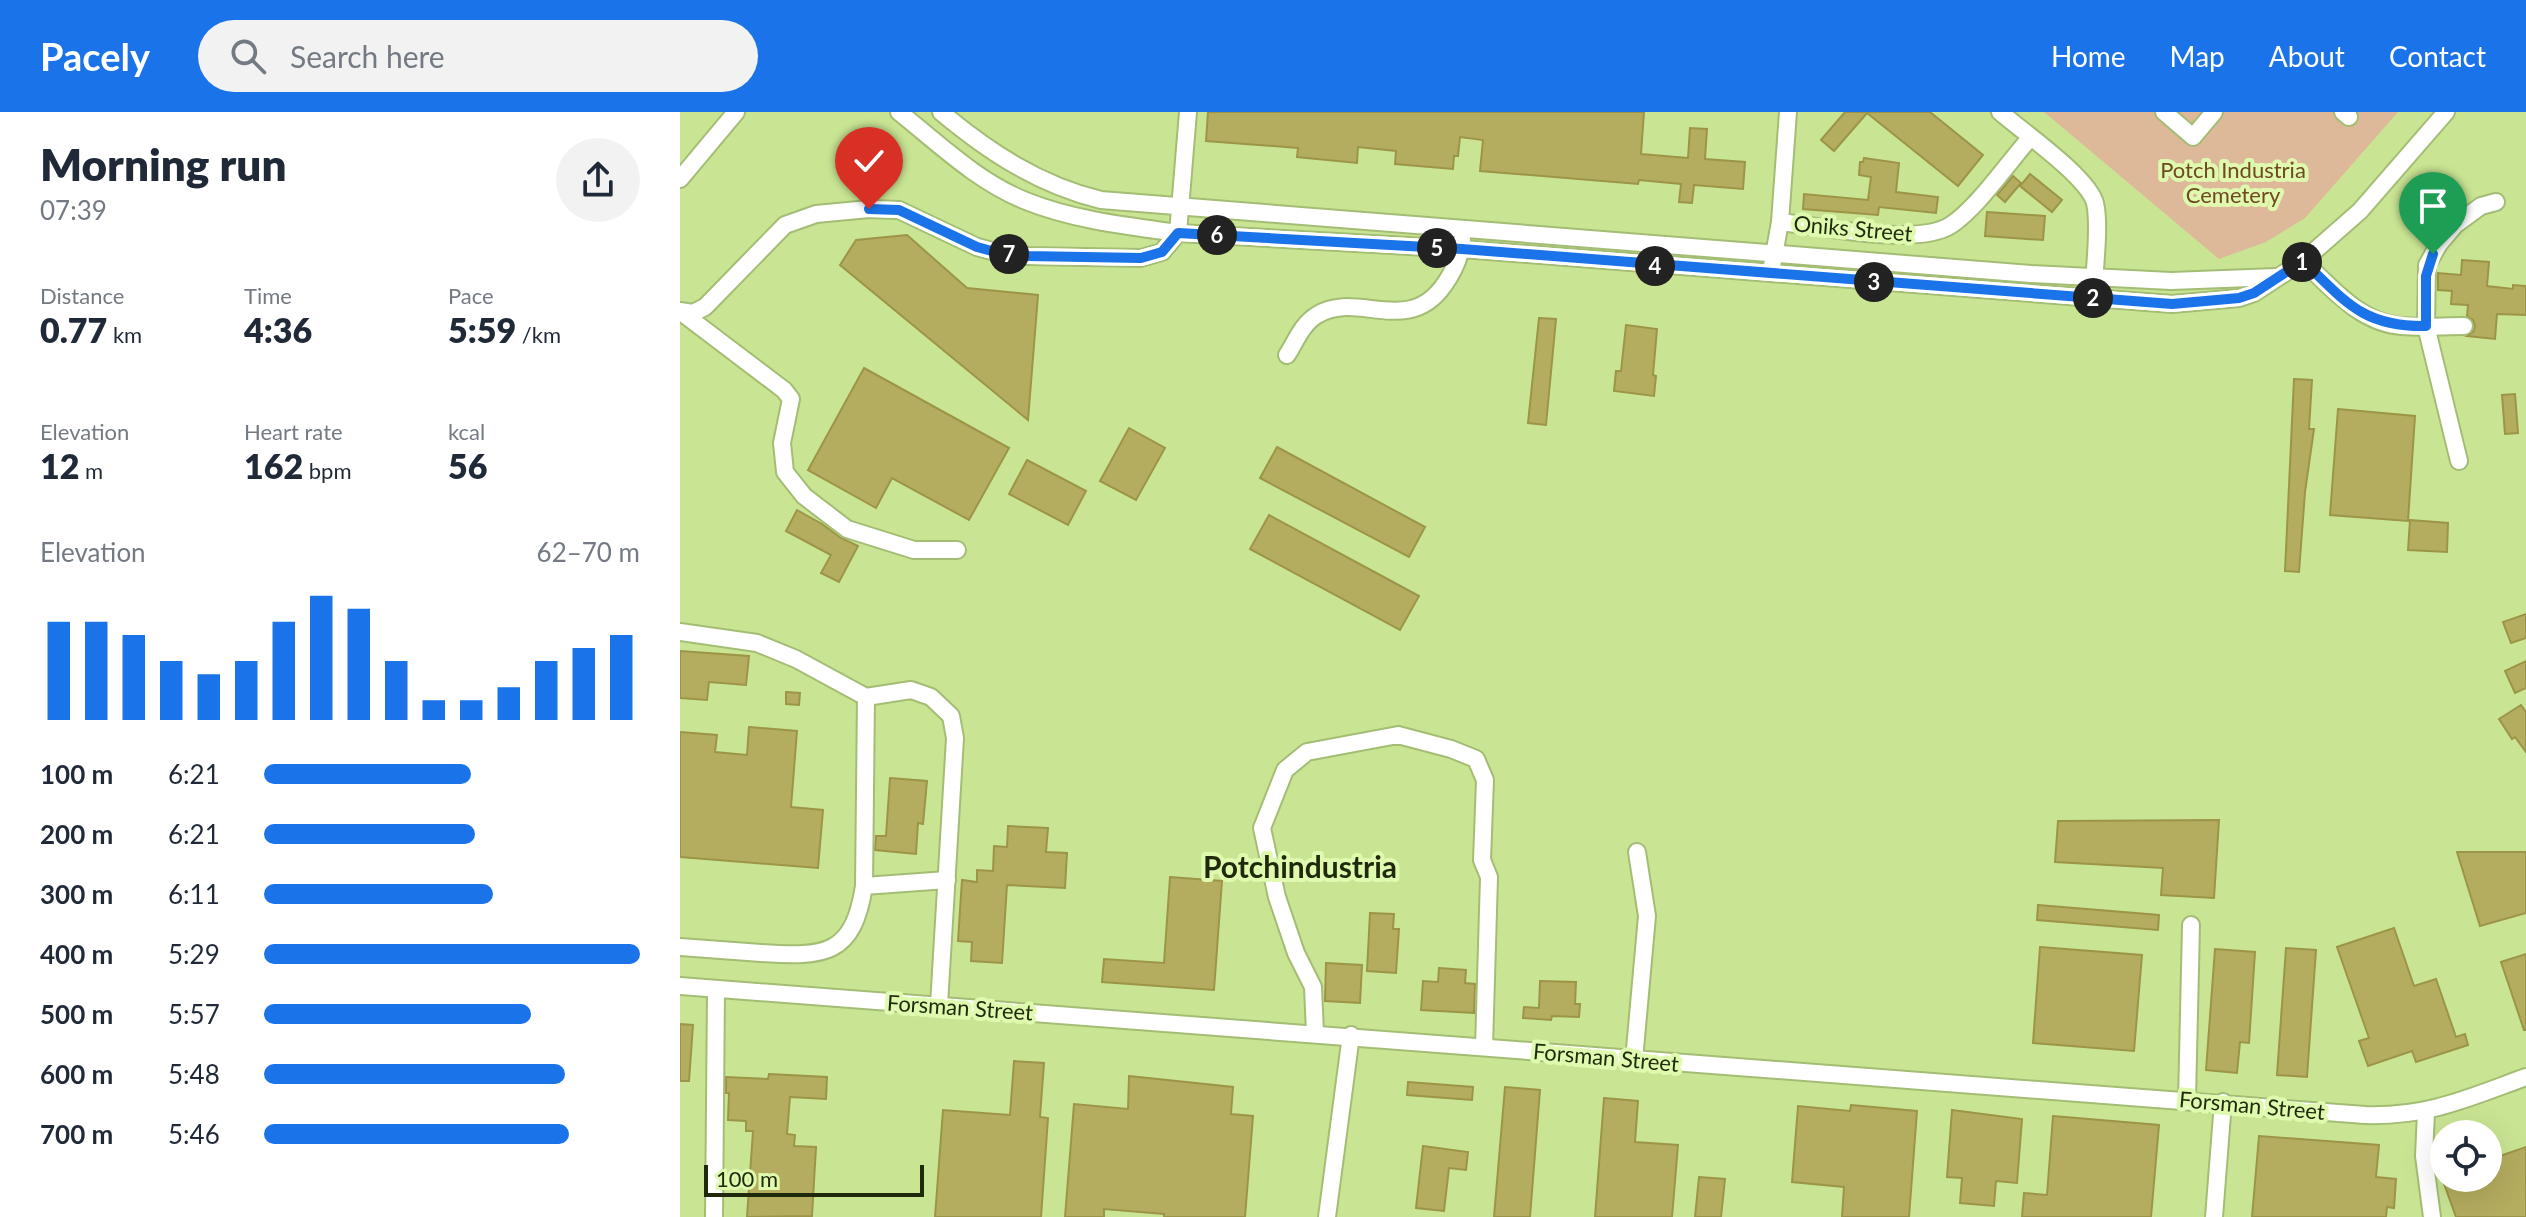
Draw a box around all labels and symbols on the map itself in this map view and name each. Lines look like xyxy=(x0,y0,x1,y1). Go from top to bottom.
pin xyxy=(835,127,903,209)
park label: Potch Industria Cemetery xyxy=(2160,156,2306,208)
pin xyxy=(2399,172,2467,254)
street label: Oniks Street xyxy=(1792,209,1914,247)
pin: 6 xyxy=(1197,215,1237,255)
pin: 5 xyxy=(1417,228,1457,268)
pin: 7 xyxy=(989,234,1029,274)
pin: 1 xyxy=(2282,242,2322,282)
pin: 4 xyxy=(1635,246,1675,286)
pin: 3 xyxy=(1854,262,1894,302)
pin: 2 xyxy=(2073,278,2113,318)
district label: Potchindustria xyxy=(1203,848,1397,884)
street label: Forsman Street xyxy=(886,988,1034,1026)
street label: Forsman Street xyxy=(1532,1037,1680,1077)
street label: Forsman Street xyxy=(2178,1085,2326,1125)
scale bar xyxy=(704,1161,924,1197)

